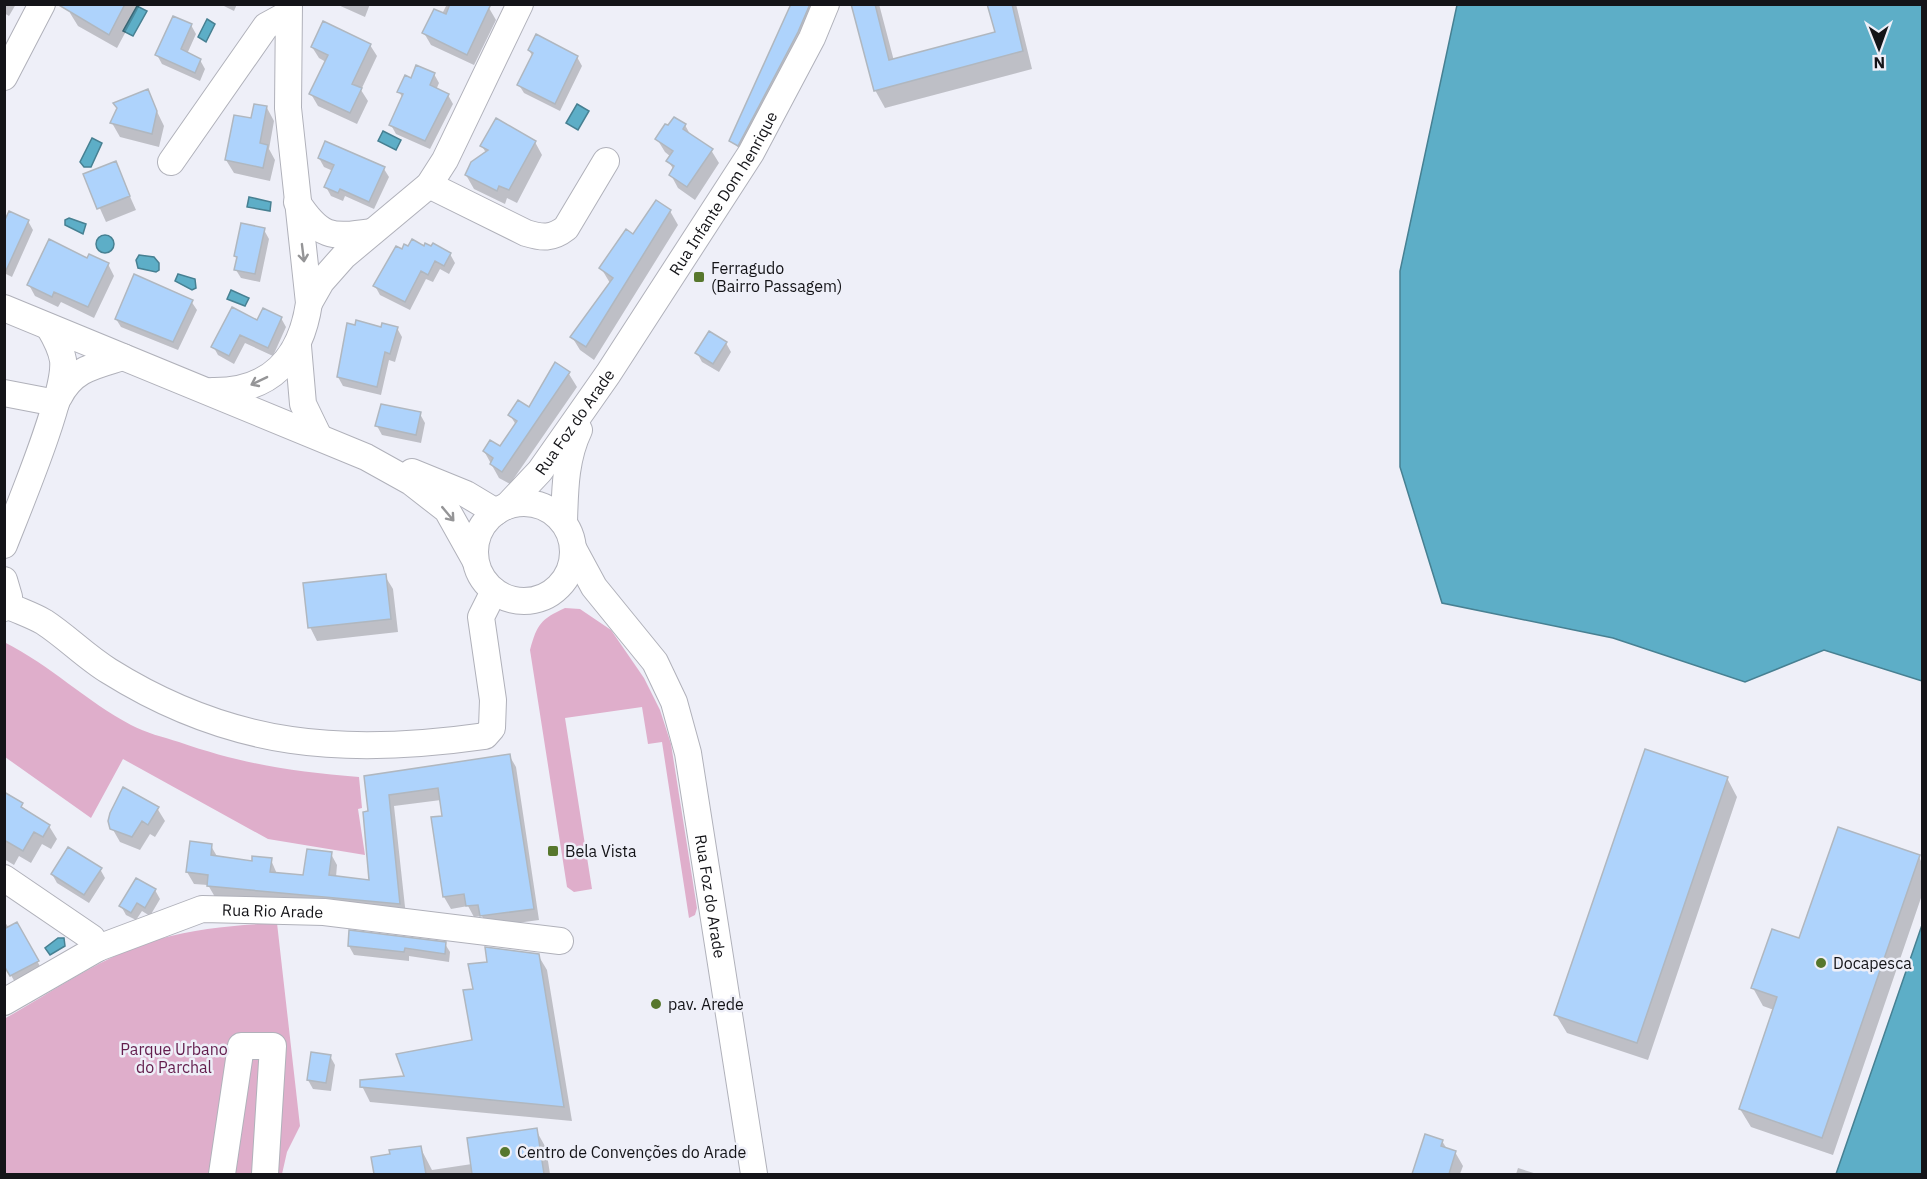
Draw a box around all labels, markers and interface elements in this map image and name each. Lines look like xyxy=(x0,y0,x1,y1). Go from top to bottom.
north arrow xyxy=(1849,18,1909,78)
text: N xyxy=(1873,53,1885,73)
street label: Rua Infante Dom henrique xyxy=(665,107,782,279)
one-way arrow xyxy=(297,242,308,262)
place label: Ferragudo (Bairro Passagem) xyxy=(711,258,842,296)
marker: Ferragudo (Bairro Passagem) xyxy=(692,270,706,284)
street label: Rua Foz do Arade xyxy=(530,365,619,479)
one-way arrow xyxy=(250,376,268,387)
one-way arrow xyxy=(441,506,455,521)
street label: Rua Foz do Arade xyxy=(691,833,730,960)
place label: Bela Vista xyxy=(565,841,637,861)
marker: Bela Vista xyxy=(546,844,560,858)
street label: Rua Rio Arade xyxy=(222,899,324,922)
place label: Docapesca xyxy=(1833,953,1912,973)
marker: Docapesca xyxy=(1814,956,1828,970)
place label: pav. Arede xyxy=(668,994,744,1014)
marker: pav. Arede xyxy=(649,997,663,1011)
park label: Parque Urbano do Parchal xyxy=(120,1039,228,1077)
place label: Centro de Convenções do Arade xyxy=(517,1142,746,1162)
marker: Centro de Convenções do Arade xyxy=(498,1145,512,1159)

